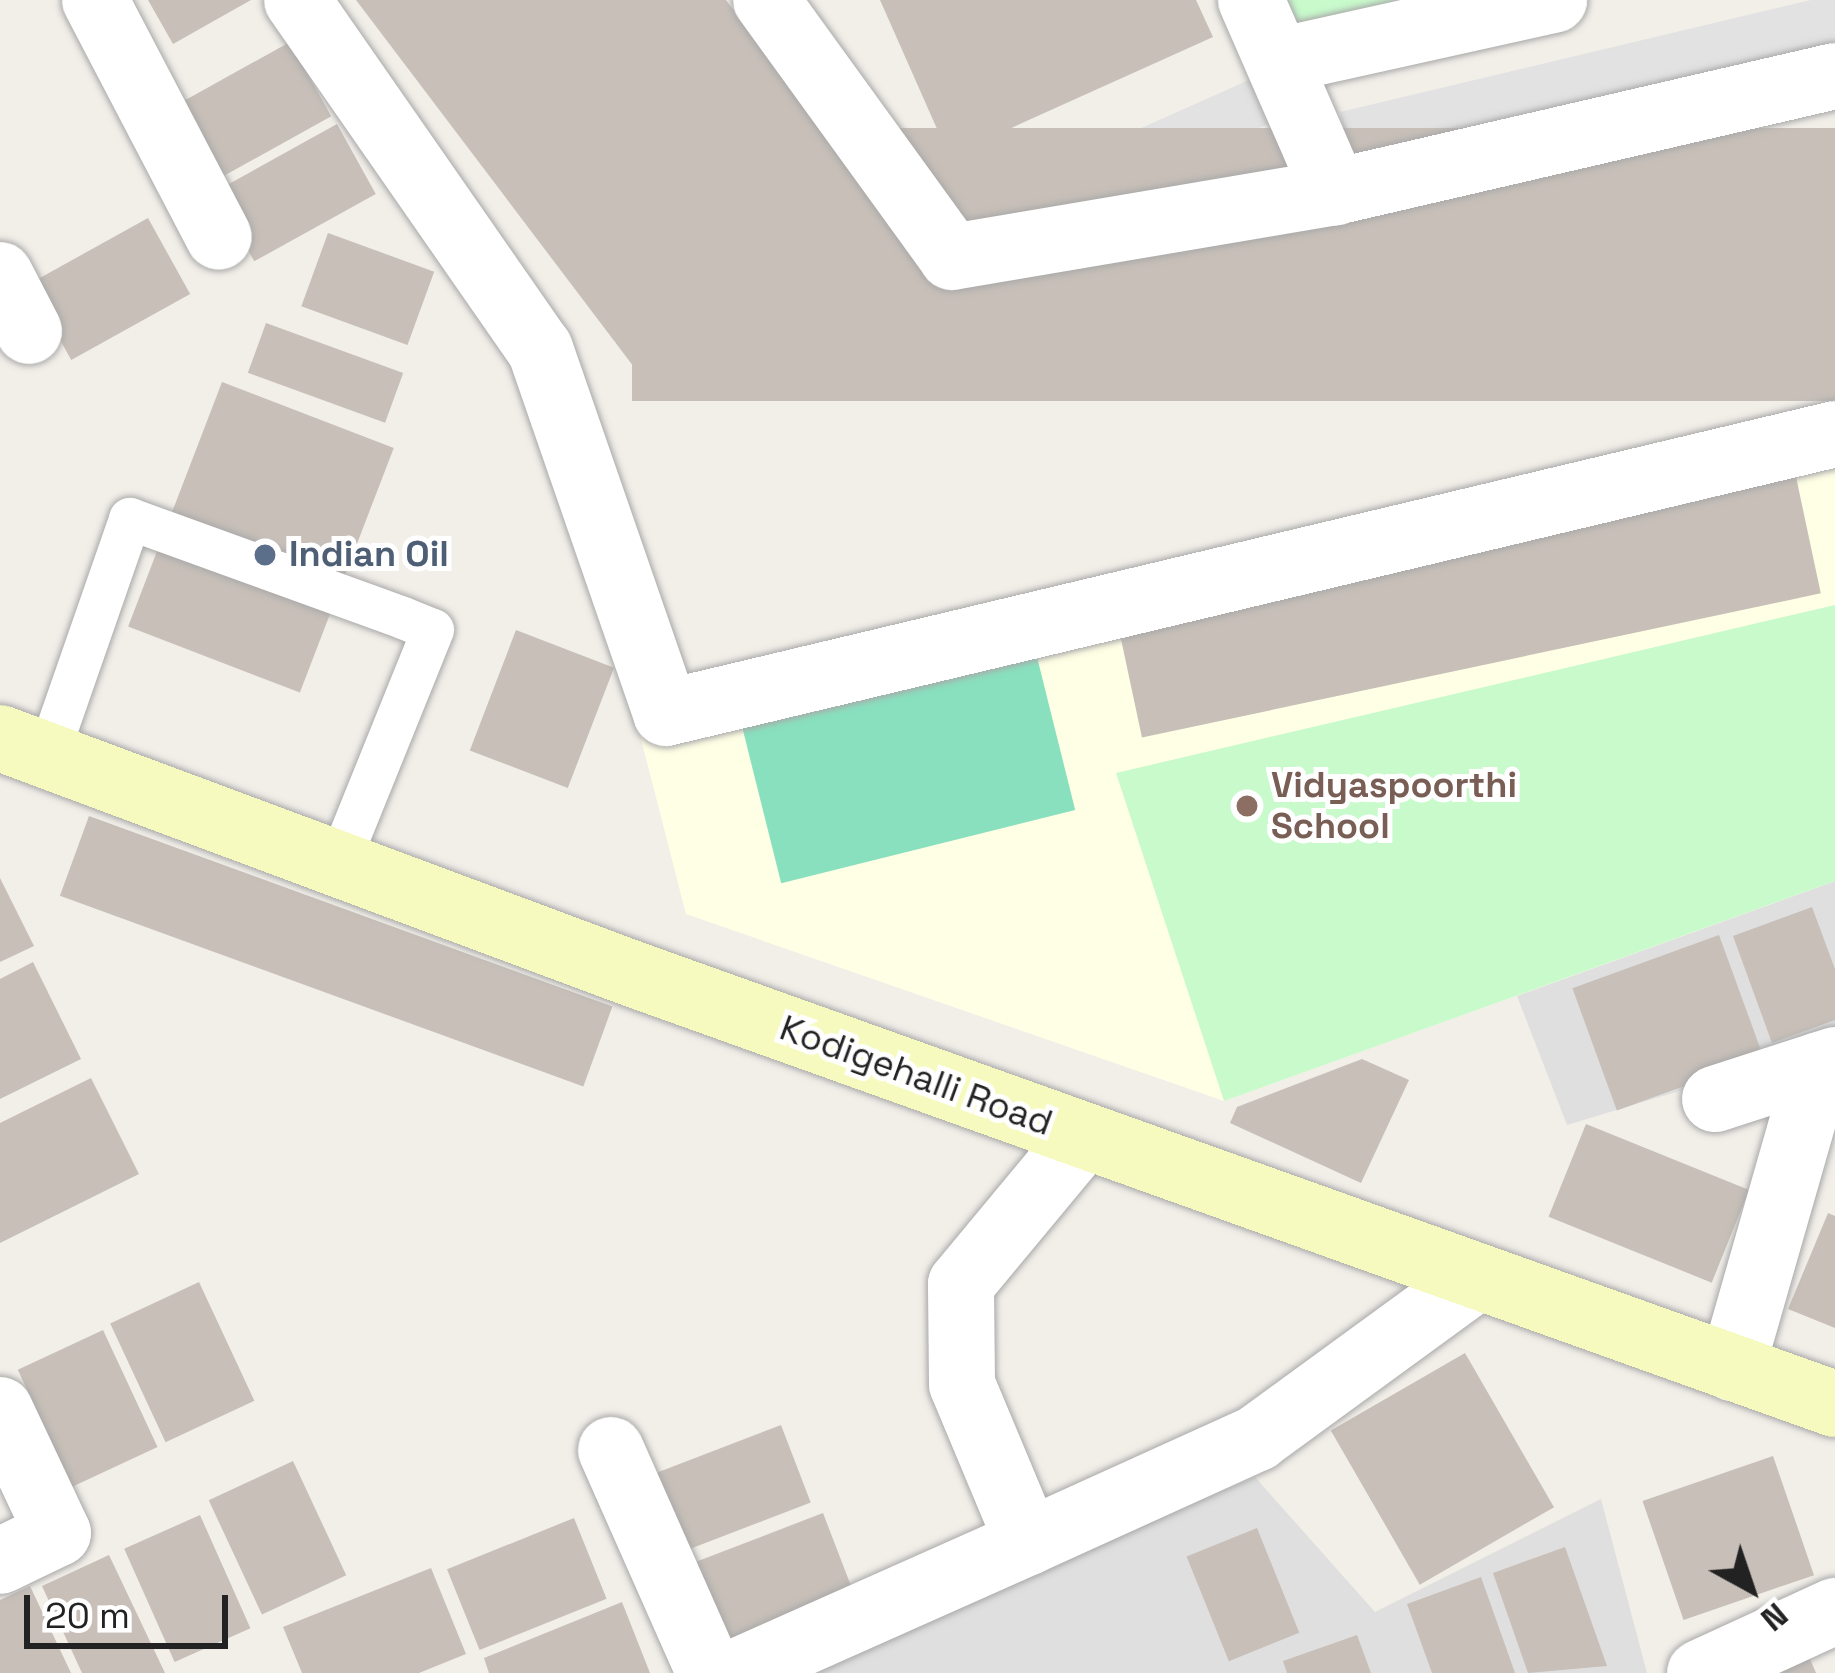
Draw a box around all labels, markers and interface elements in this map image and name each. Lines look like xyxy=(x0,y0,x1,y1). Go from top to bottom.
place label: Indian Oil xyxy=(289,533,449,577)
marker: Indian Oil xyxy=(252,542,278,568)
place label: Vidyaspoorthi School xyxy=(1271,763,1517,848)
marker: Vidyaspoorthi School xyxy=(1234,793,1260,819)
street label: Kodigehalli Road xyxy=(774,1007,1058,1145)
north arrow xyxy=(1691,1529,1811,1649)
scale bar xyxy=(30,1571,234,1645)
text: 20 m xyxy=(45,1593,130,1639)
text: N xyxy=(1752,1593,1796,1640)

